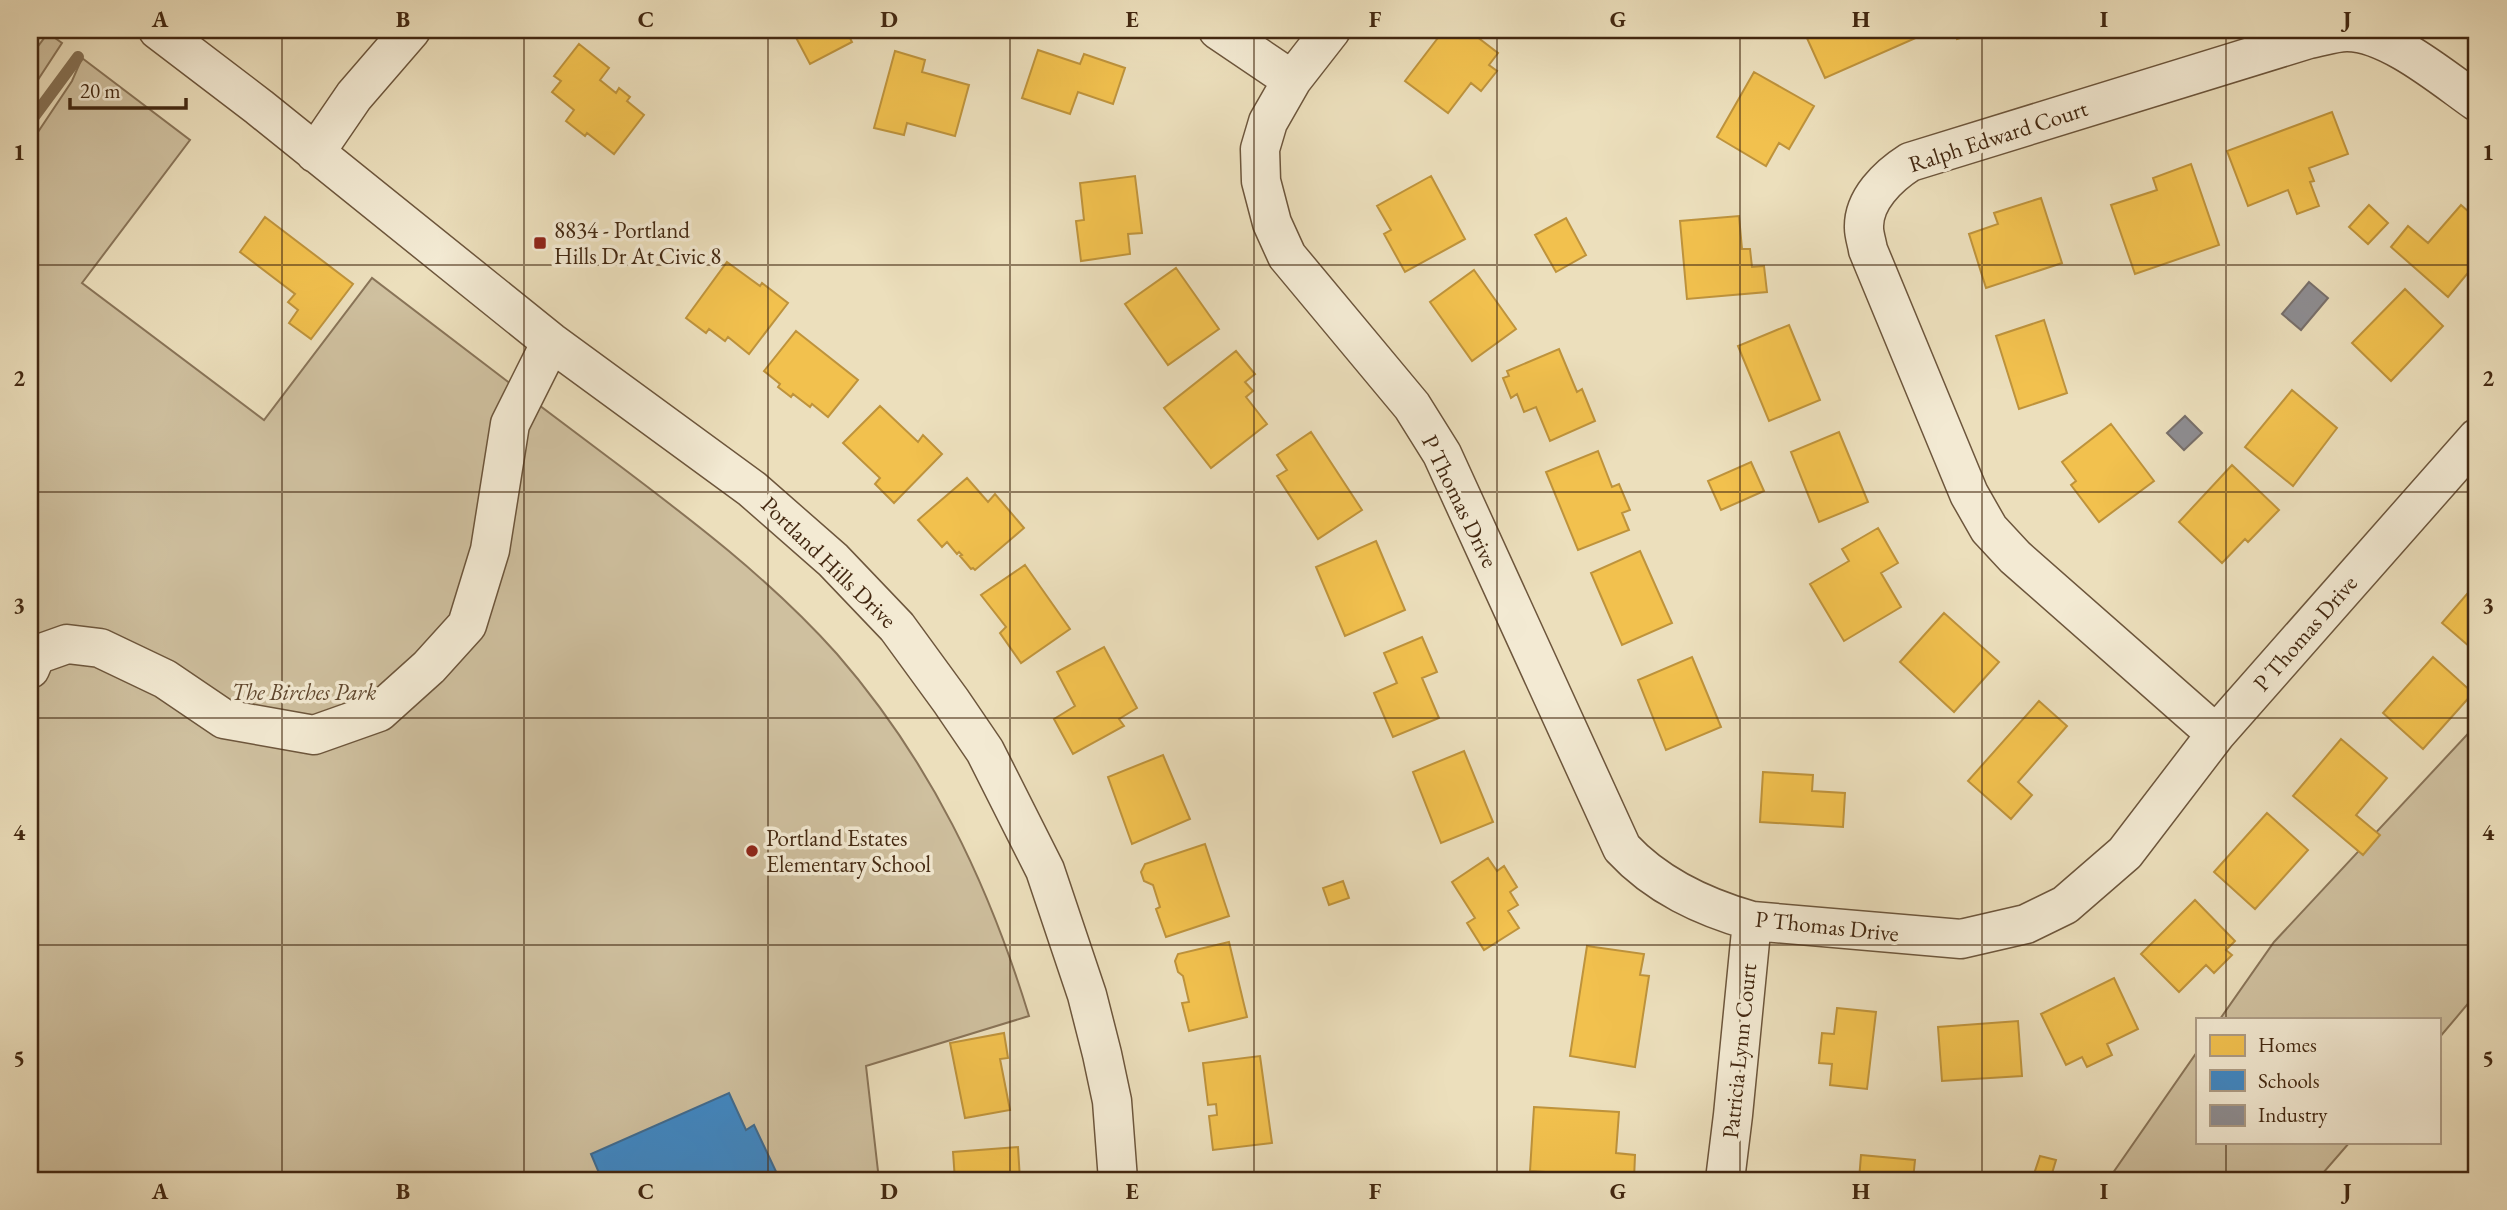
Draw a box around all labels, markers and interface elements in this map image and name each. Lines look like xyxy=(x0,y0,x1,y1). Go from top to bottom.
text: A xyxy=(151,4,169,34)
text: B xyxy=(396,4,410,34)
text: C xyxy=(638,4,654,34)
text: D xyxy=(880,4,898,34)
text: E xyxy=(1125,4,1139,34)
text: F xyxy=(1369,4,1382,34)
text: G xyxy=(1610,4,1626,34)
text: H xyxy=(1852,4,1870,34)
text: I xyxy=(2100,4,2108,34)
text: J xyxy=(2341,4,2352,34)
scale bar xyxy=(70,66,186,110)
text: 20 m xyxy=(80,77,121,104)
street label: Ralph Edward Court xyxy=(1905,93,2092,179)
text: 1 xyxy=(13,137,25,167)
text: 1 xyxy=(2482,137,2494,167)
place label: 8834 - Portland Hills Dr At Civic 8 xyxy=(554,215,721,271)
marker: 8834 - Portland Hills Dr At Civic 8 xyxy=(532,235,548,251)
text: 2 xyxy=(13,363,25,393)
text: 2 xyxy=(2482,363,2494,393)
street label: P Thomas Drive xyxy=(1415,430,1505,572)
street label: Portland Hills Drive xyxy=(755,490,903,634)
street label: P Thomas Drive xyxy=(2246,569,2364,697)
text: 3 xyxy=(13,590,25,620)
text: 3 xyxy=(2482,590,2494,620)
park label: The Birches Park xyxy=(231,677,377,707)
text: 4 xyxy=(13,817,26,847)
text: 4 xyxy=(2482,817,2495,847)
place label: Portland Estates Elementary School xyxy=(766,823,932,879)
marker: Portland Estates Elementary School xyxy=(744,843,760,859)
street label: P Thomas Drive xyxy=(1754,904,1900,948)
street label: Patricia Lynn Court xyxy=(1715,961,1763,1140)
legend xyxy=(2196,1018,2440,1144)
text: Homes xyxy=(2258,1031,2317,1058)
text: 5 xyxy=(13,1043,25,1073)
text: 5 xyxy=(2482,1043,2494,1073)
text: Schools xyxy=(2258,1067,2320,1094)
text: Industry xyxy=(2258,1101,2328,1128)
text: A xyxy=(151,1176,169,1206)
text: B xyxy=(396,1176,410,1206)
text: C xyxy=(638,1176,654,1206)
text: D xyxy=(880,1176,898,1206)
text: E xyxy=(1125,1176,1139,1206)
text: F xyxy=(1369,1176,1382,1206)
text: G xyxy=(1610,1176,1626,1206)
text: H xyxy=(1852,1176,1870,1206)
text: I xyxy=(2100,1176,2108,1206)
text: J xyxy=(2341,1176,2352,1206)

